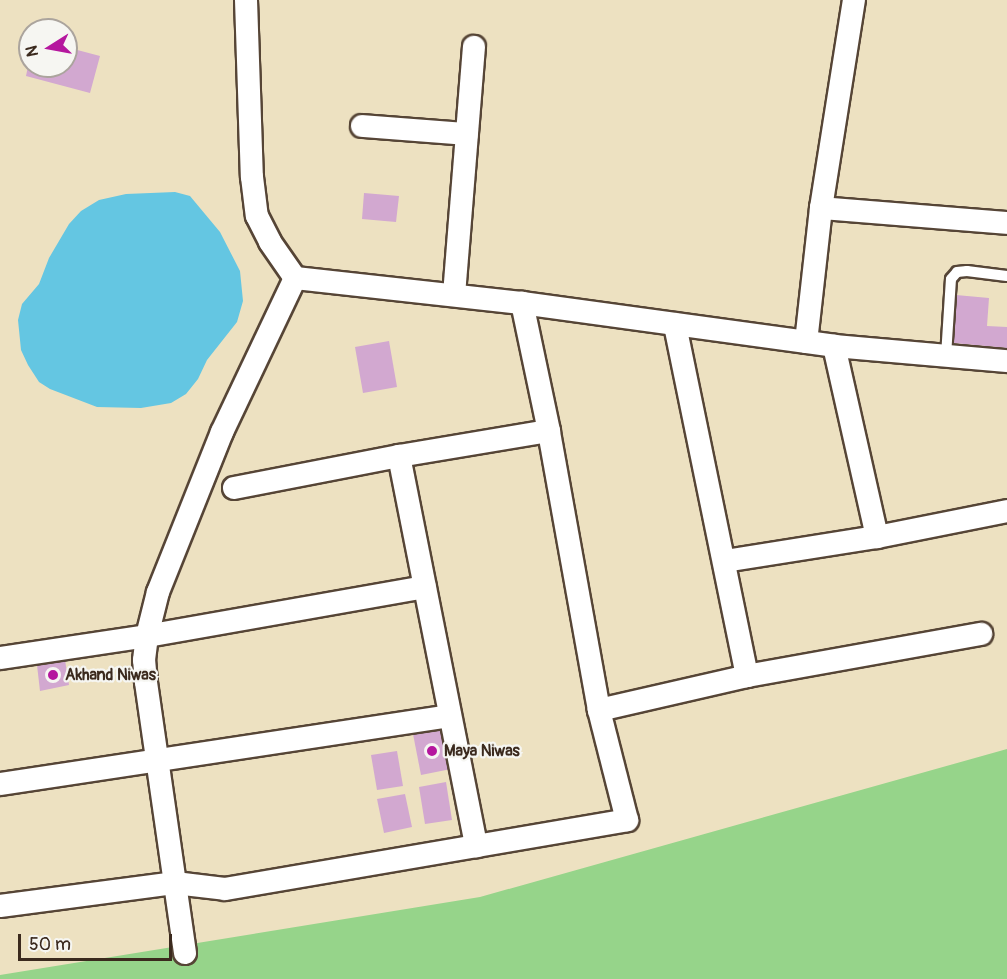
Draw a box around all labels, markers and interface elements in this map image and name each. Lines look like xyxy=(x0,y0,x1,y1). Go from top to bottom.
north arrow xyxy=(18,18,78,78)
text: N xyxy=(21,44,43,58)
place label: Akhand Niwas xyxy=(65,665,156,685)
marker: Akhand Niwas xyxy=(46,668,60,682)
place label: Maya Niwas xyxy=(444,741,520,761)
marker: Maya Niwas xyxy=(425,744,439,758)
scale bar xyxy=(21,922,176,960)
text: 50 m xyxy=(29,933,71,956)

